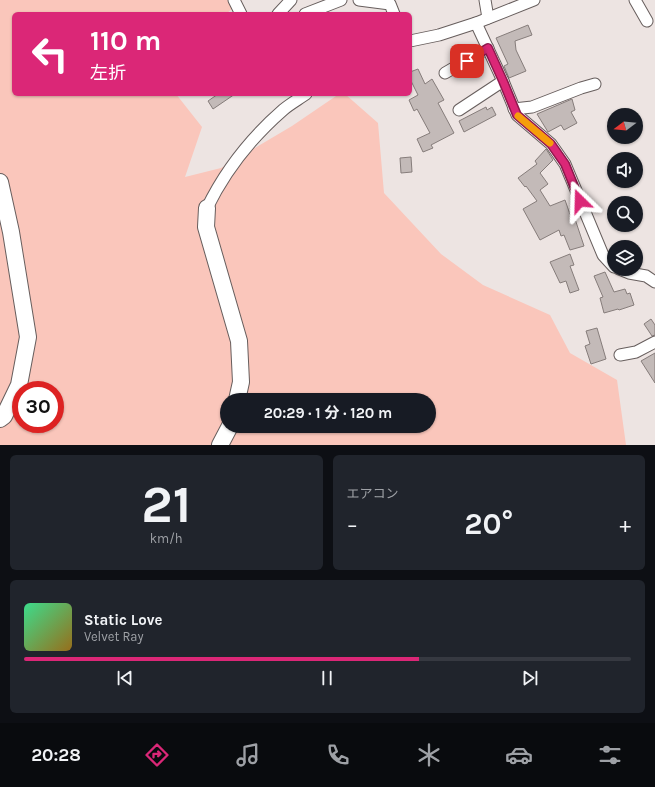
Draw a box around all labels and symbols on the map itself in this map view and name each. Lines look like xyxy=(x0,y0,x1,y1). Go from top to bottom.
pin xyxy=(450,44,484,78)
north arrow xyxy=(607,108,643,144)
position arrow xyxy=(559,180,601,222)
speed limit sign: 30 xyxy=(12,381,64,433)

